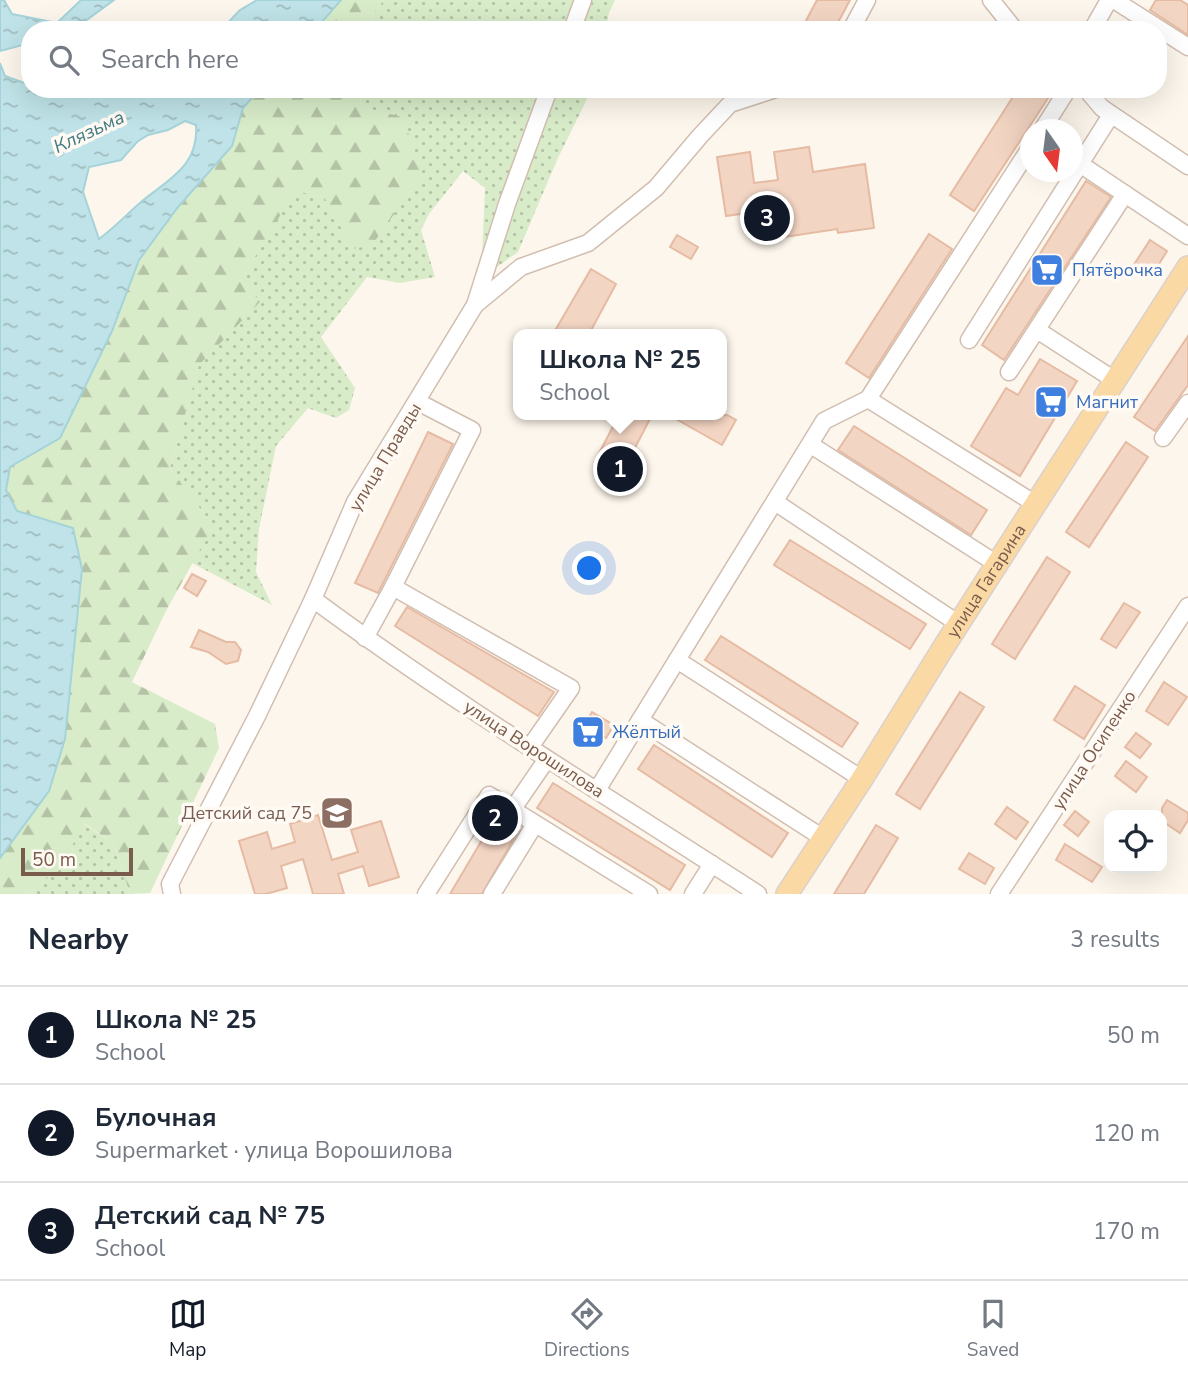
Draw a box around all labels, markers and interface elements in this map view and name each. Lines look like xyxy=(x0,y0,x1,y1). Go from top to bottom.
search box xyxy=(21,21,1167,98)
icon: search xyxy=(45,41,83,79)
text: Search here xyxy=(101,42,239,77)
water label: Клязьма xyxy=(49,104,129,160)
north arrow xyxy=(1020,119,1083,182)
pin: 3 xyxy=(744,192,790,244)
supermarket icon: Пятёрочка xyxy=(1028,251,1066,289)
place label: Пятёрочка xyxy=(1072,258,1163,282)
popup xyxy=(513,329,727,420)
text: Школа № 25 xyxy=(539,342,701,377)
text: School xyxy=(539,377,610,408)
supermarket icon: Магнит xyxy=(1032,383,1070,421)
place label: Магнит xyxy=(1076,390,1138,414)
street label: улица Правды xyxy=(343,398,427,516)
pin: 1 xyxy=(597,443,643,495)
street label: улица Гагарина xyxy=(941,519,1032,643)
your location xyxy=(572,551,606,585)
street label: улица Осипенко xyxy=(1046,686,1142,814)
street label: улица Ворошилова xyxy=(459,695,609,803)
supermarket icon: Жёлтый xyxy=(569,713,607,751)
place label: Жёлтый xyxy=(612,720,681,744)
pin: 2 xyxy=(472,792,518,844)
school or university icon: Детский сад 75 xyxy=(318,794,356,832)
place label: Детский сад 75 xyxy=(182,801,312,825)
map controls xyxy=(1104,810,1167,873)
button: locate xyxy=(1104,810,1167,873)
scale bar xyxy=(21,845,133,877)
text: 50 m xyxy=(32,847,76,873)
text: Nearby xyxy=(28,919,128,960)
text: 3 results xyxy=(1070,924,1160,955)
text: Школа № 25 xyxy=(95,1002,256,1037)
text: 1 xyxy=(44,1020,58,1051)
text: 50 m xyxy=(1107,1020,1160,1051)
text: School xyxy=(95,1037,165,1068)
text: Булочная xyxy=(95,1100,217,1135)
text: 2 xyxy=(44,1118,58,1149)
text: 120 m xyxy=(1093,1118,1160,1149)
text: Supermarket · улица Ворошилова xyxy=(95,1135,453,1166)
text: Детский сад № 75 xyxy=(95,1198,325,1233)
text: 3 xyxy=(44,1216,58,1247)
text: 170 m xyxy=(1093,1216,1160,1247)
text: School xyxy=(95,1233,165,1264)
tab: Map xyxy=(169,1295,207,1363)
tab: Directions xyxy=(544,1295,630,1363)
tab: Saved xyxy=(967,1295,1019,1363)

